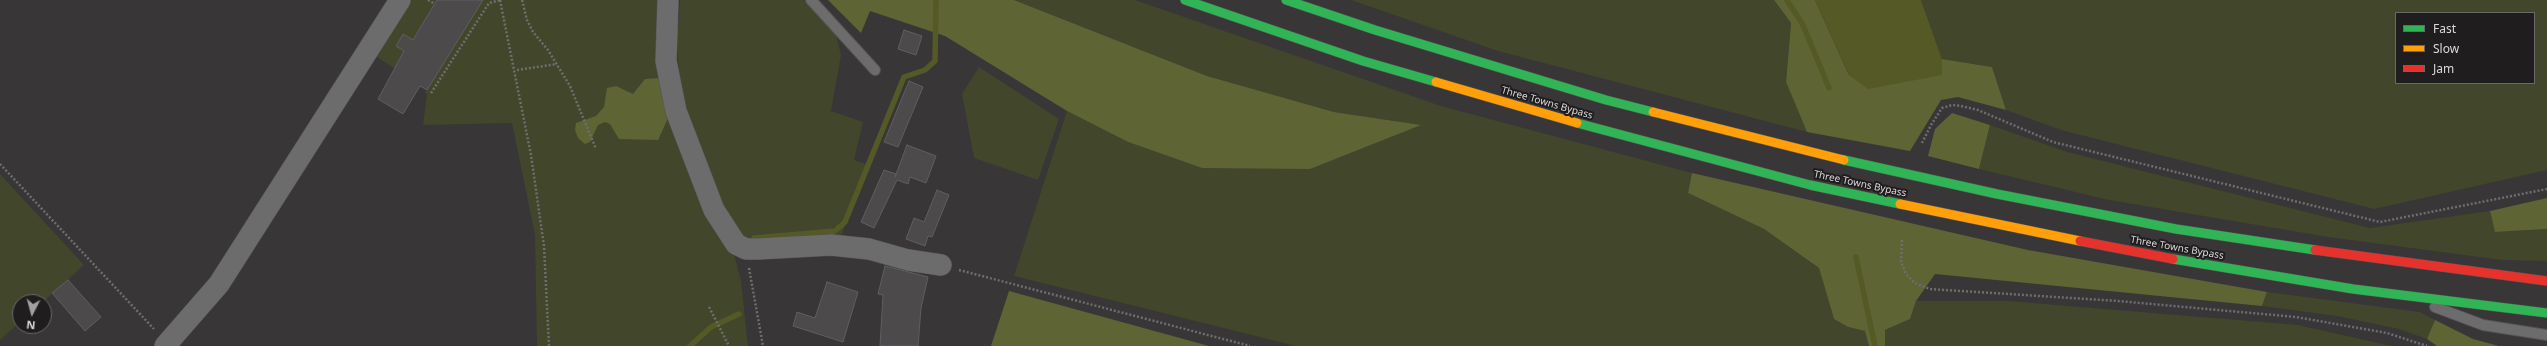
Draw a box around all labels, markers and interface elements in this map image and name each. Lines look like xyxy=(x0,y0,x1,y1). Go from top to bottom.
legend xyxy=(2395,12,2535,84)
text: Fast xyxy=(2433,20,2456,37)
text: Slow xyxy=(2433,40,2459,57)
text: Jam xyxy=(2433,60,2454,77)
street label: Three Towns Bypass xyxy=(1500,84,1594,122)
street label: Three Towns Bypass xyxy=(1812,168,1908,200)
street label: Three Towns Bypass xyxy=(2129,234,2225,262)
north arrow xyxy=(12,294,52,334)
text: N xyxy=(26,318,36,333)

